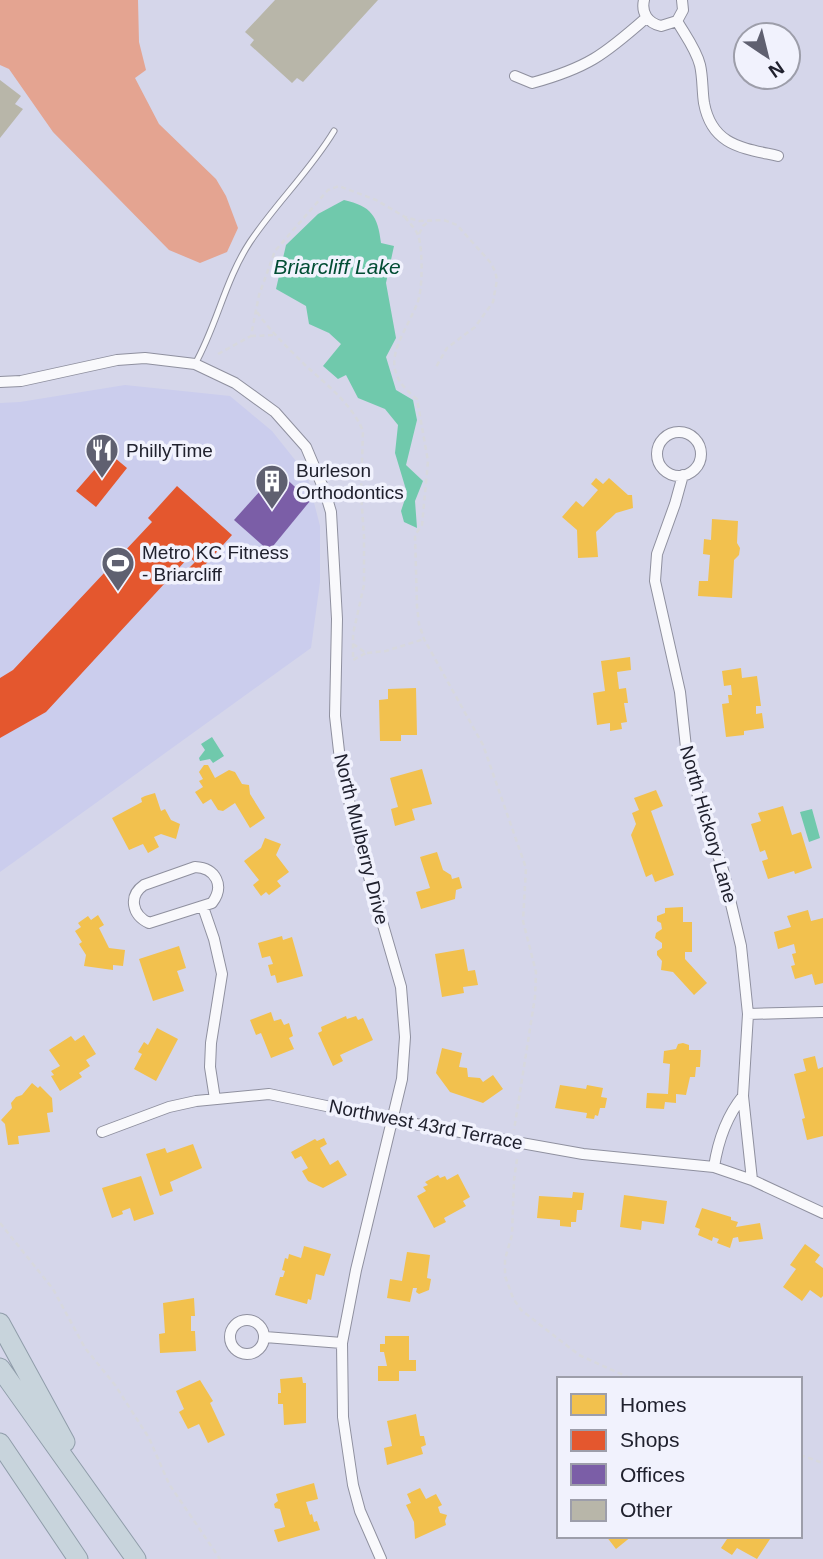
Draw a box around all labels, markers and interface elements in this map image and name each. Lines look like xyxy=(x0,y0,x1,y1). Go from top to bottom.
north arrow xyxy=(732,21,802,91)
text: N xyxy=(765,57,788,82)
water label: Briarcliff Lake xyxy=(273,255,401,278)
restaurant icon: PhillyTime xyxy=(83,431,121,480)
place label: PhillyTime xyxy=(126,440,213,461)
place label: Burleson Orthodontics xyxy=(296,460,404,503)
building icon: Burleson Orthodontics xyxy=(253,462,291,511)
place label: Metro KC Fitness - Briarcliff xyxy=(142,542,289,585)
sports icon: Metro KC Fitness - Briarcliff xyxy=(99,544,137,593)
street label: North Hickory Lane xyxy=(676,743,741,905)
street label: North Mulberry Drive xyxy=(330,752,393,927)
street label: Northwest 43rd Terrace xyxy=(327,1095,525,1154)
legend xyxy=(557,1377,802,1538)
text: Homes xyxy=(620,1393,687,1416)
text: Shops xyxy=(620,1428,680,1451)
text: Offices xyxy=(620,1463,685,1486)
text: Other xyxy=(620,1498,673,1521)

